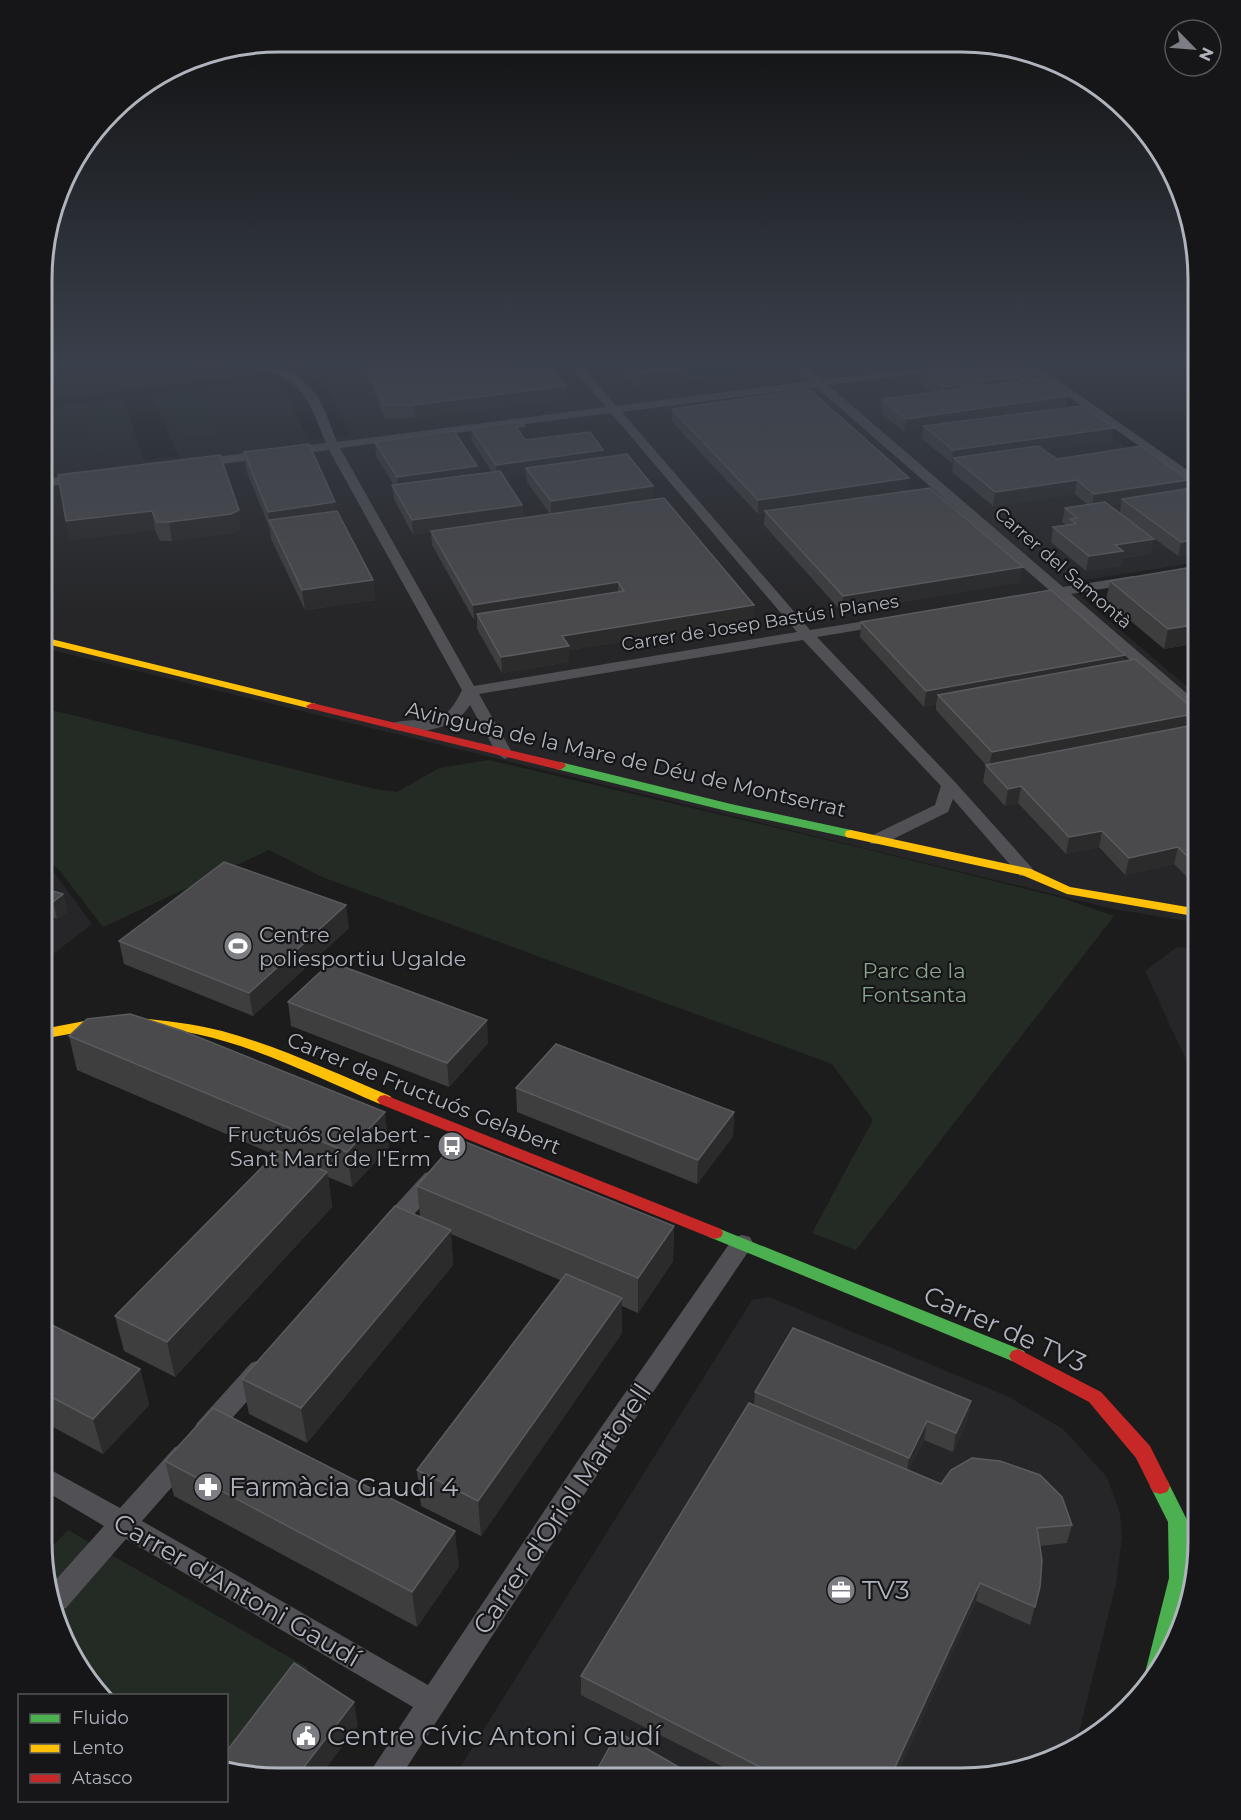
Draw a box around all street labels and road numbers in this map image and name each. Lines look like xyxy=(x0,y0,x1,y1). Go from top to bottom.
street label: Carrer del Samontà xyxy=(990,502,1136,634)
street label: Carrer de Josep Bastús i Planes xyxy=(620,590,900,656)
street label: Avinguda de la Mare de Déu de Montserrat xyxy=(403,696,849,822)
street label: Carrer de Fructuós Gelabert xyxy=(284,1027,564,1159)
street label: Carrer de TV3 xyxy=(919,1279,1091,1379)
street label: Carrer d'Oriol Martorell xyxy=(466,1378,658,1640)
street label: Carrer d'Antoni Gaudí xyxy=(108,1506,367,1674)

